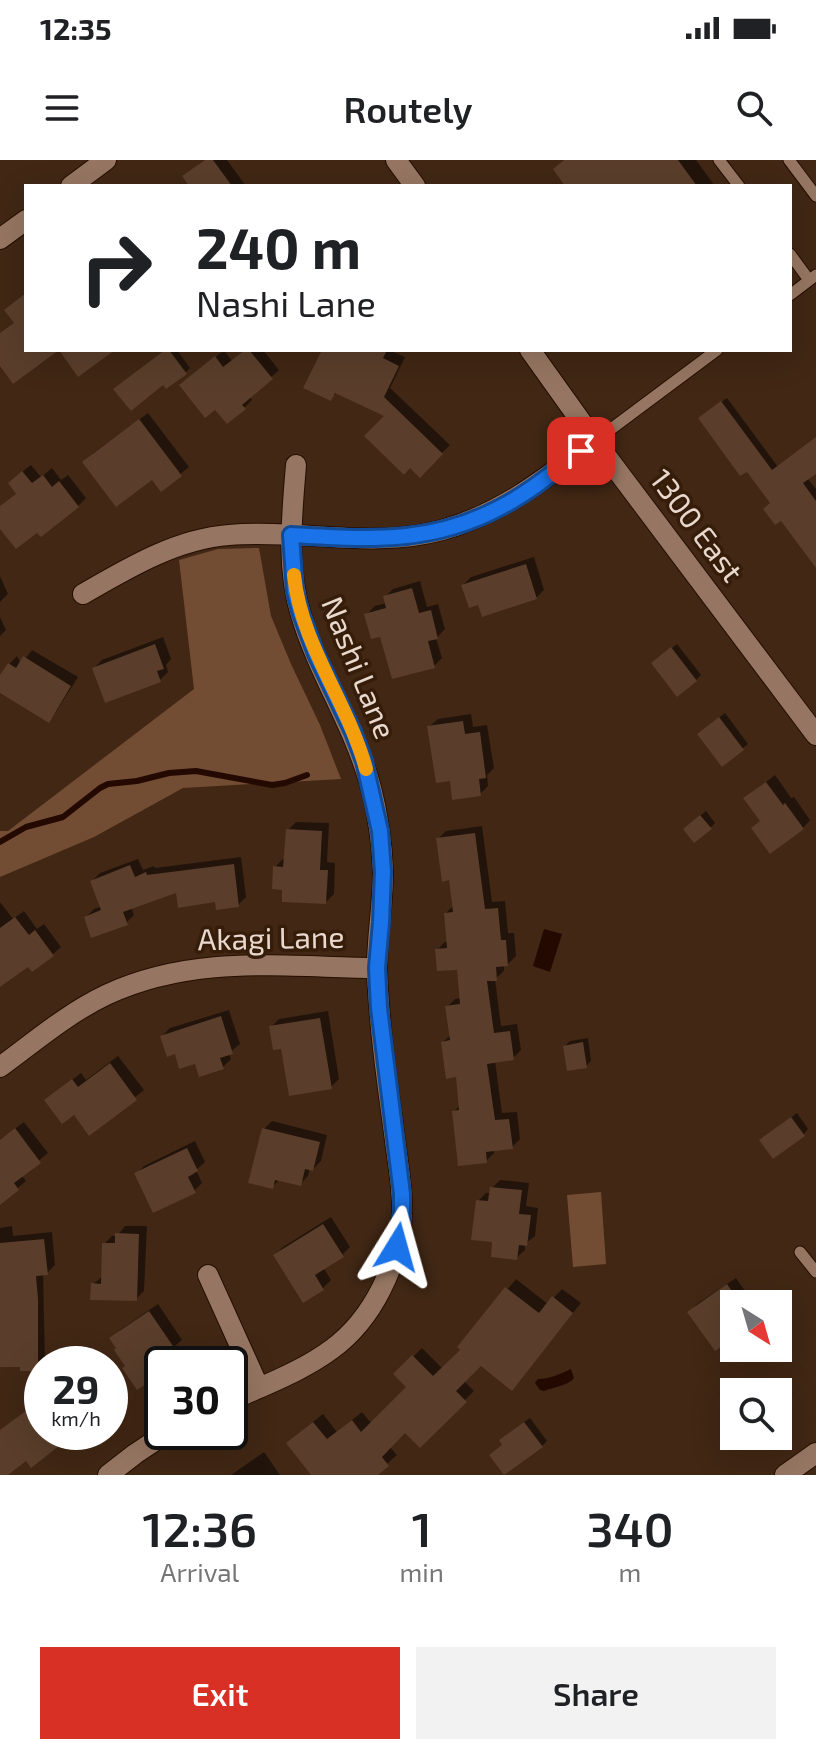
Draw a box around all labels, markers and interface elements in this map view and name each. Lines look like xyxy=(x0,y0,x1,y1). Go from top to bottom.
text: 12:35 xyxy=(40,10,112,46)
icon: menu xyxy=(40,86,84,130)
icon: search xyxy=(732,86,776,130)
text: Routely xyxy=(344,87,473,130)
text: 240 m xyxy=(196,213,361,280)
icon: right xyxy=(64,216,168,320)
text: Nashi Lane xyxy=(196,281,376,324)
pin xyxy=(547,417,615,485)
icon: arrive xyxy=(559,429,603,473)
street label: 1300 East xyxy=(644,461,752,588)
street label: Nashi Lane xyxy=(315,591,405,743)
street label: Akagi Lane xyxy=(197,918,345,956)
position arrow xyxy=(355,1205,439,1289)
north arrow xyxy=(720,1290,792,1362)
map controls xyxy=(720,1290,792,1450)
speed limit sign: 30 xyxy=(144,1346,248,1450)
text: 29 xyxy=(53,1364,99,1412)
button: search xyxy=(720,1378,792,1450)
text: km/h xyxy=(51,1406,101,1430)
text: 12:36 xyxy=(143,1499,257,1557)
text: 1 xyxy=(412,1499,432,1557)
text: 340 xyxy=(587,1499,673,1557)
text: Arrival xyxy=(160,1556,239,1587)
text: min xyxy=(400,1556,444,1587)
text: m xyxy=(619,1556,641,1587)
button: Exit xyxy=(40,1647,400,1739)
button: Share xyxy=(416,1647,776,1739)

